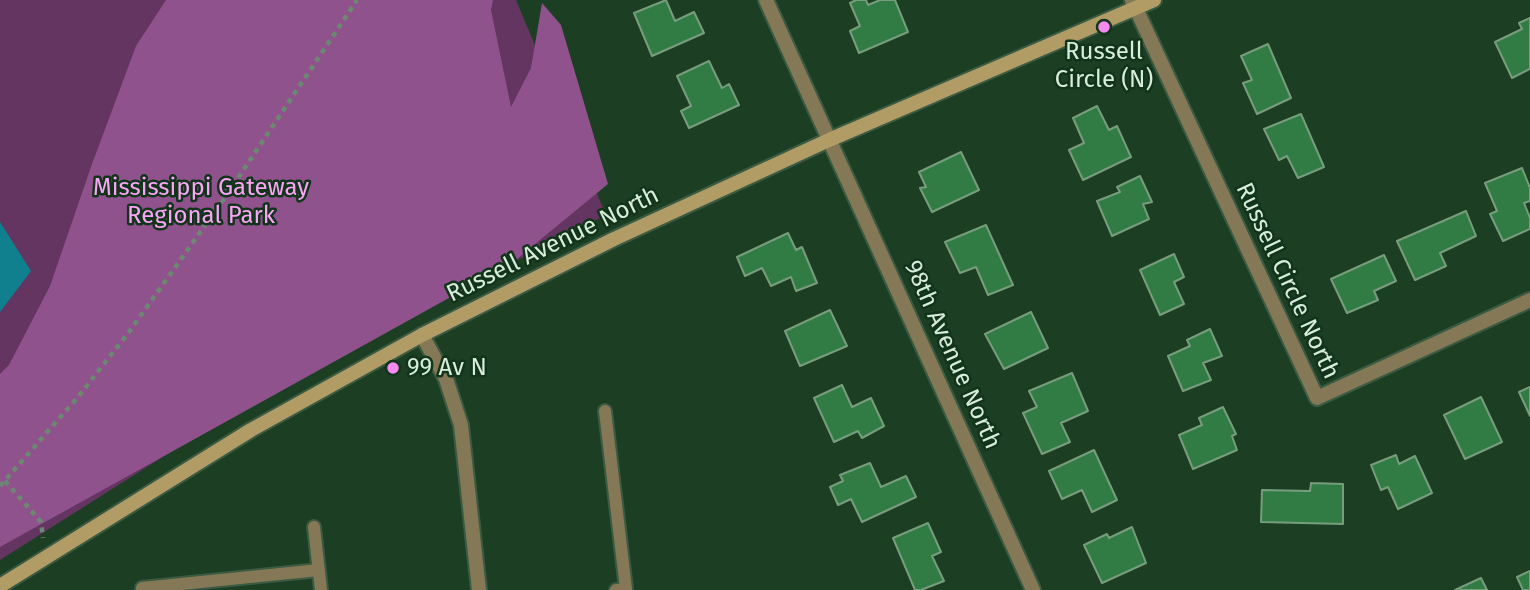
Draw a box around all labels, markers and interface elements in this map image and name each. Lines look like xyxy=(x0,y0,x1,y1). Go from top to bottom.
marker: Russell Circle (N) xyxy=(1096,19,1112,35)
place label: Russell Circle (N) xyxy=(1055,38,1153,94)
park label: Mississippi Gateway Regional Park xyxy=(93,174,309,230)
street label: Russell Circle North xyxy=(1229,178,1345,384)
street label: Russell Avenue North xyxy=(442,181,664,309)
street label: 98th Avenue North xyxy=(897,256,1007,454)
place label: 99 Av N xyxy=(407,354,487,382)
marker: 99 Av N xyxy=(385,360,401,376)

